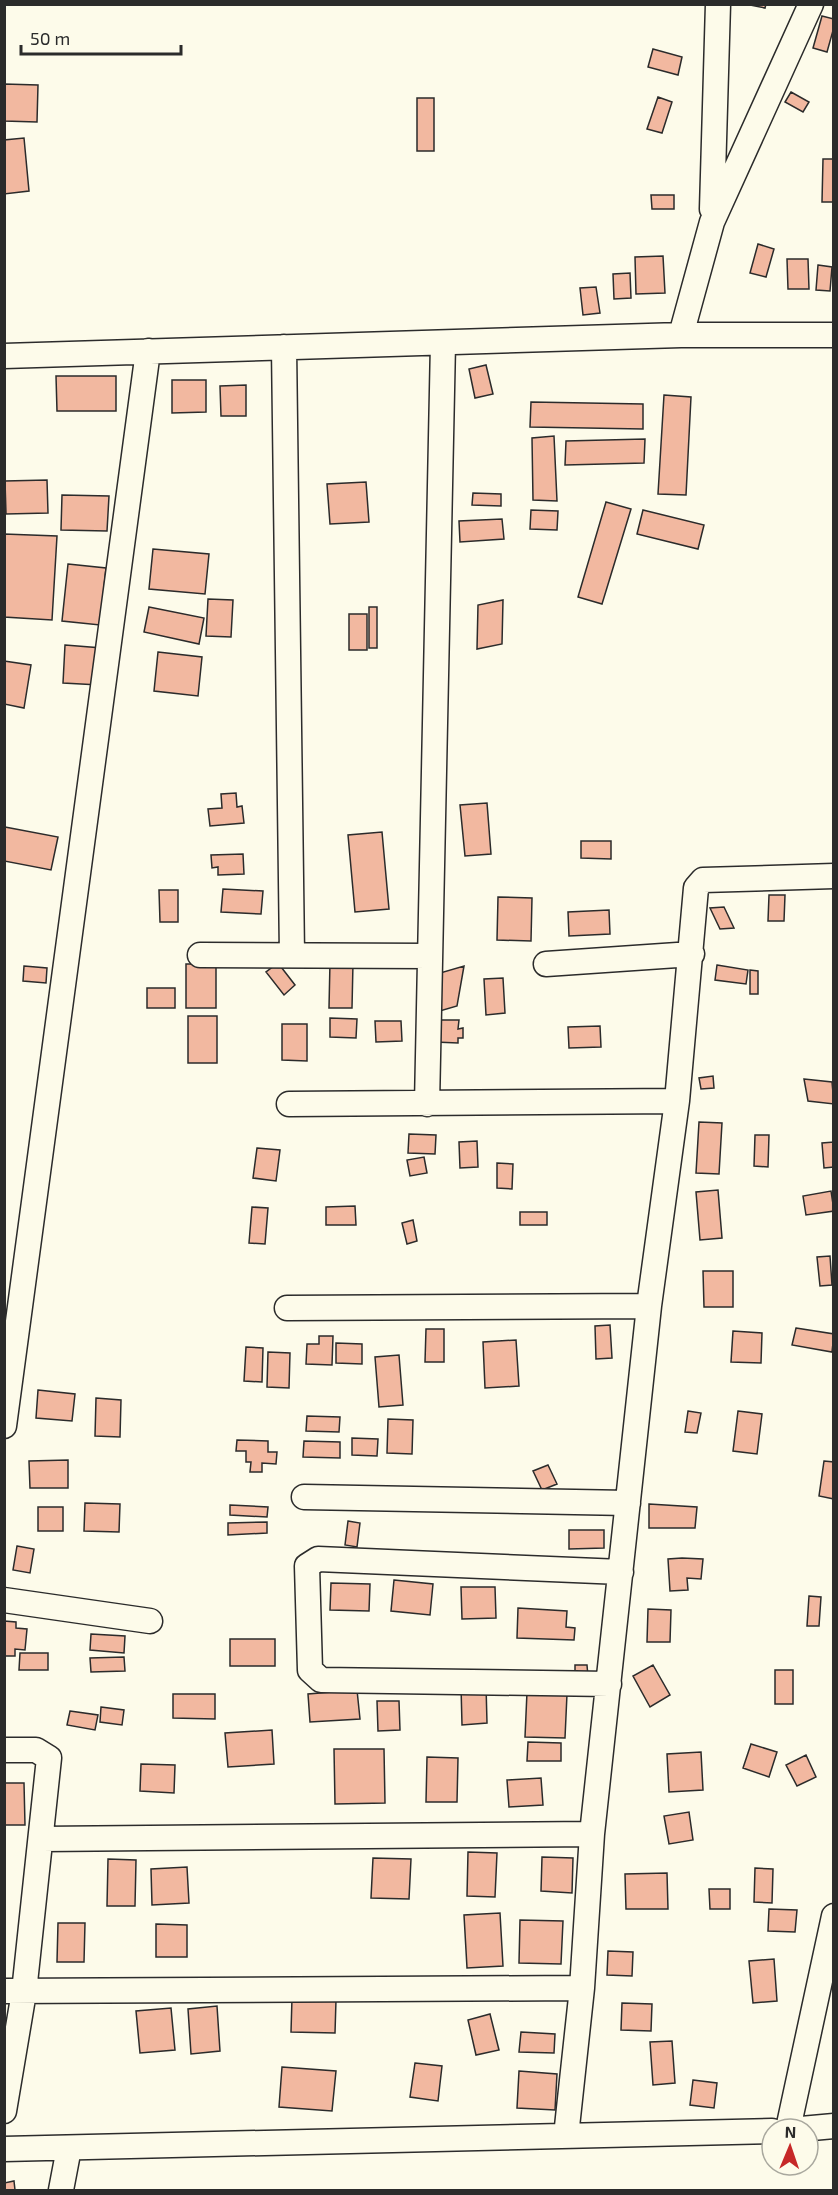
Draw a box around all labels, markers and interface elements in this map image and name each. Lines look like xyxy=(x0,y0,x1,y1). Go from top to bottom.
scale bar xyxy=(21,18,182,56)
text: 50 m xyxy=(30,27,70,49)
north arrow xyxy=(760,2117,820,2177)
text: N xyxy=(784,2122,797,2141)

